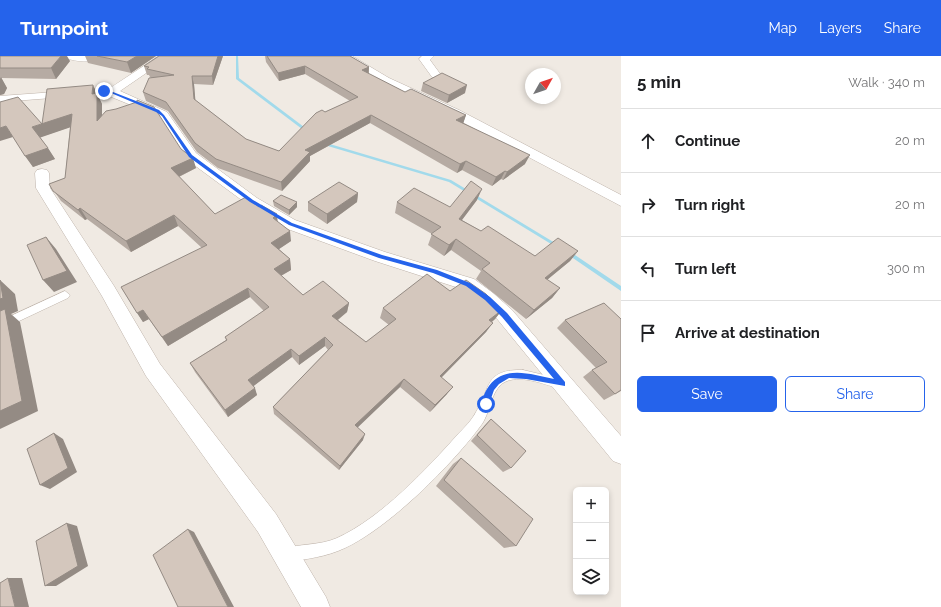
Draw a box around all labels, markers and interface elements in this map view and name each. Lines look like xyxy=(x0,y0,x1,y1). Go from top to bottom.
text: Turnpoint xyxy=(20,17,108,39)
text: Map xyxy=(769,20,797,36)
text: Layers xyxy=(819,20,862,36)
text: Share xyxy=(884,20,921,36)
north arrow xyxy=(525,68,561,104)
text: 5 min xyxy=(637,72,681,92)
text: Walk · 340 m xyxy=(848,75,925,90)
route end xyxy=(95,82,113,100)
icon: ahead xyxy=(637,130,659,152)
text: Continue xyxy=(675,132,740,150)
text: 20 m xyxy=(895,133,925,148)
icon: right xyxy=(637,194,659,216)
text: Turn right xyxy=(675,196,745,214)
text: 20 m xyxy=(895,197,925,212)
icon: left xyxy=(637,258,659,280)
text: Turn left xyxy=(675,260,736,278)
text: 300 m xyxy=(887,261,925,276)
icon: arrive xyxy=(637,322,659,344)
text: Arrive at destination xyxy=(675,324,820,342)
button: Save xyxy=(637,376,777,412)
button: Share xyxy=(785,376,925,412)
route start xyxy=(477,395,495,413)
map controls xyxy=(573,487,609,595)
button: + xyxy=(573,487,609,523)
button: − xyxy=(573,523,609,559)
button: layers xyxy=(573,559,609,595)

